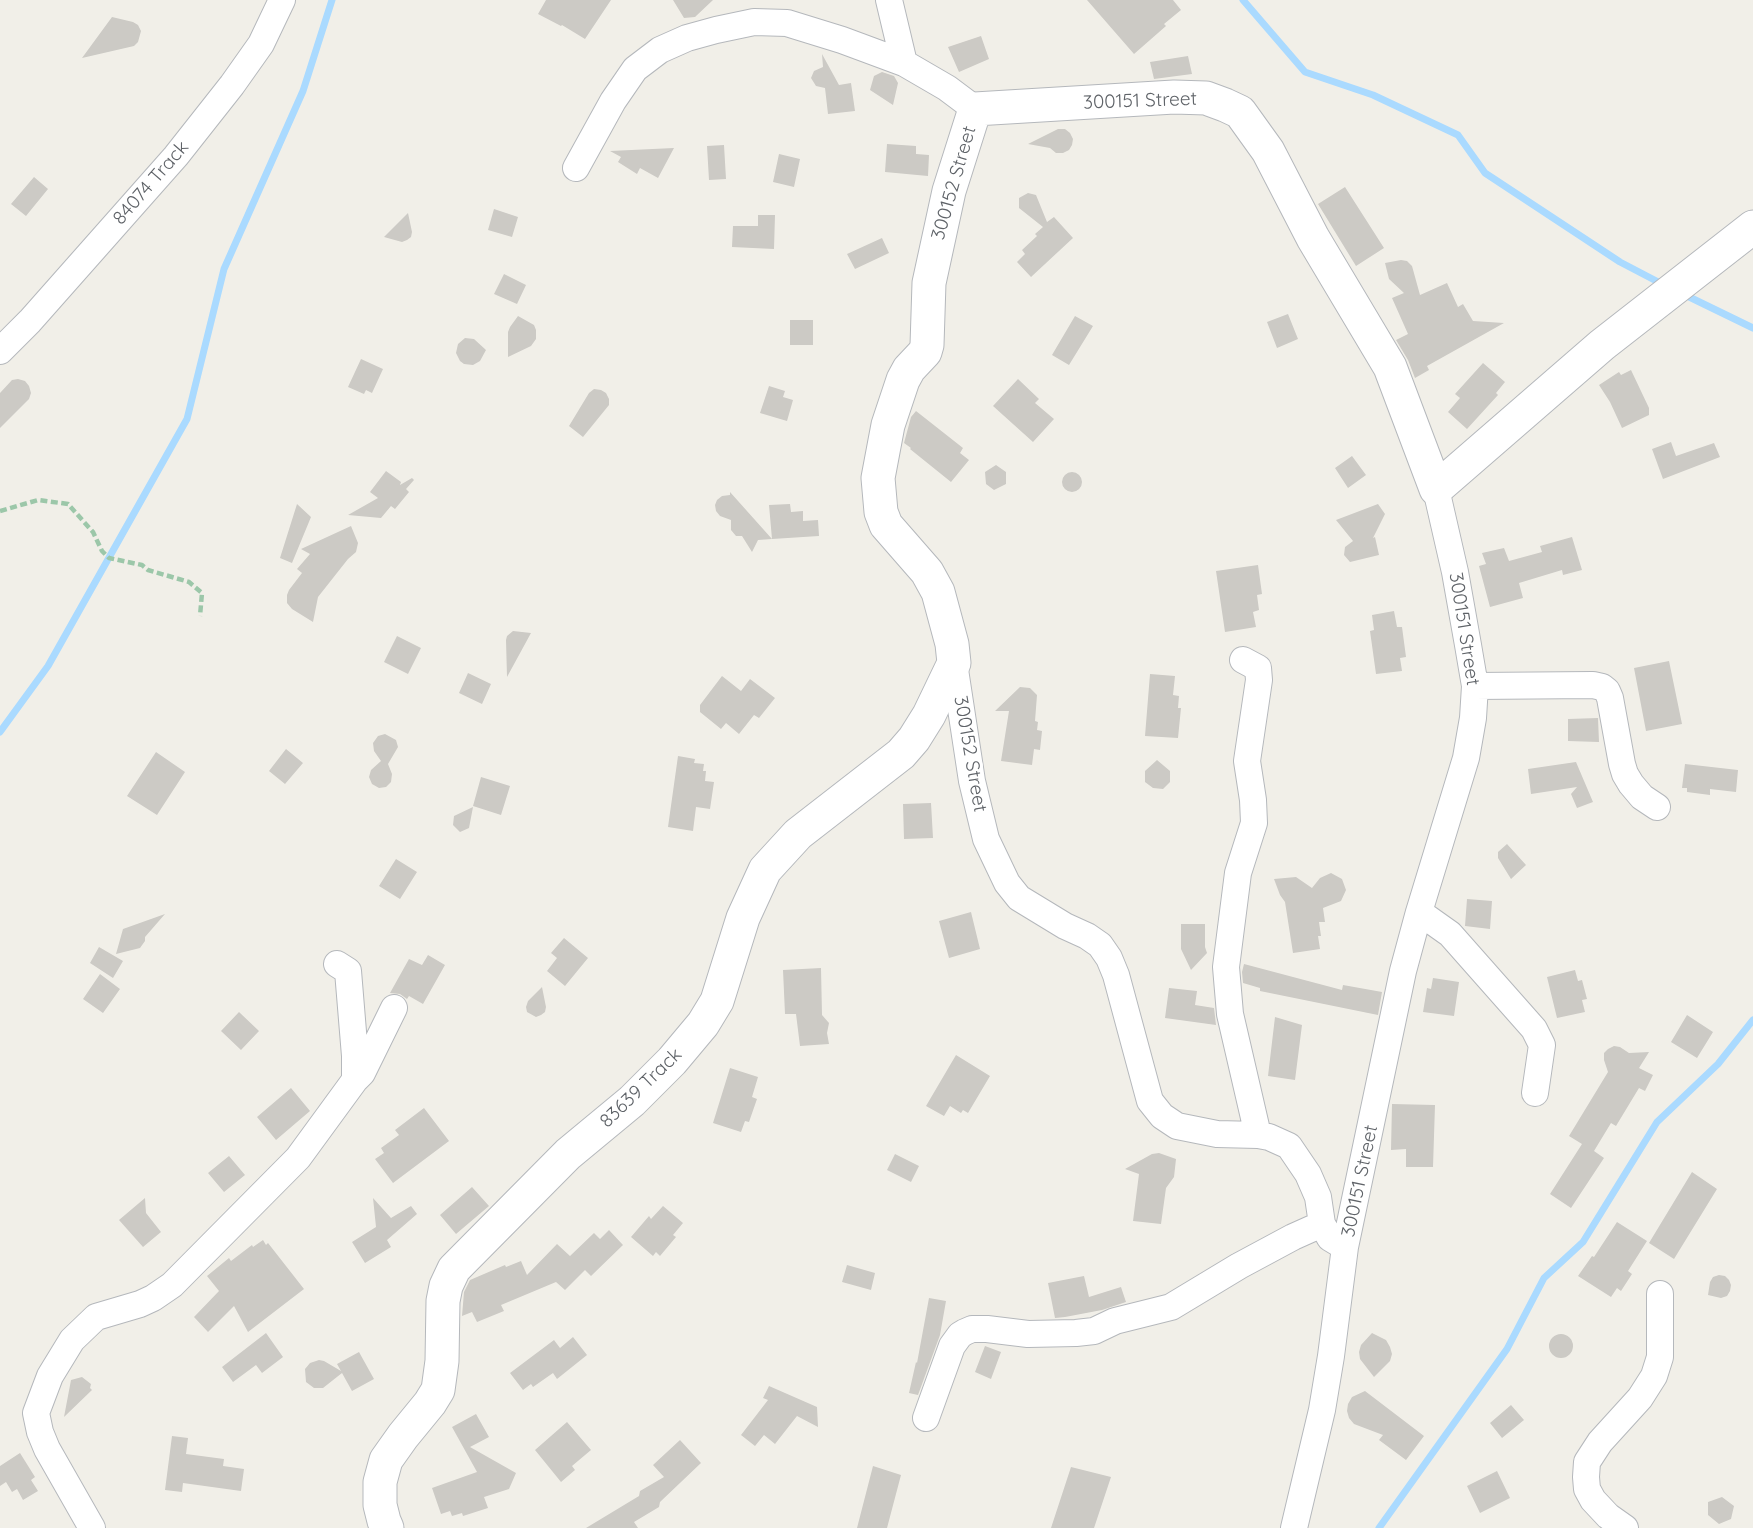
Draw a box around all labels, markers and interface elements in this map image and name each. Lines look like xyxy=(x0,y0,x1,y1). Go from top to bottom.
street label: 300151 Street xyxy=(1083,88,1197,114)
street label: 300152 Street xyxy=(927,123,981,243)
street label: 84074 Track xyxy=(108,136,194,230)
street label: 300151 Street xyxy=(1444,571,1484,687)
street label: 300152 Street xyxy=(949,694,991,814)
street label: 83639 Track xyxy=(595,1043,687,1133)
street label: 300151 Street xyxy=(1337,1123,1383,1239)

